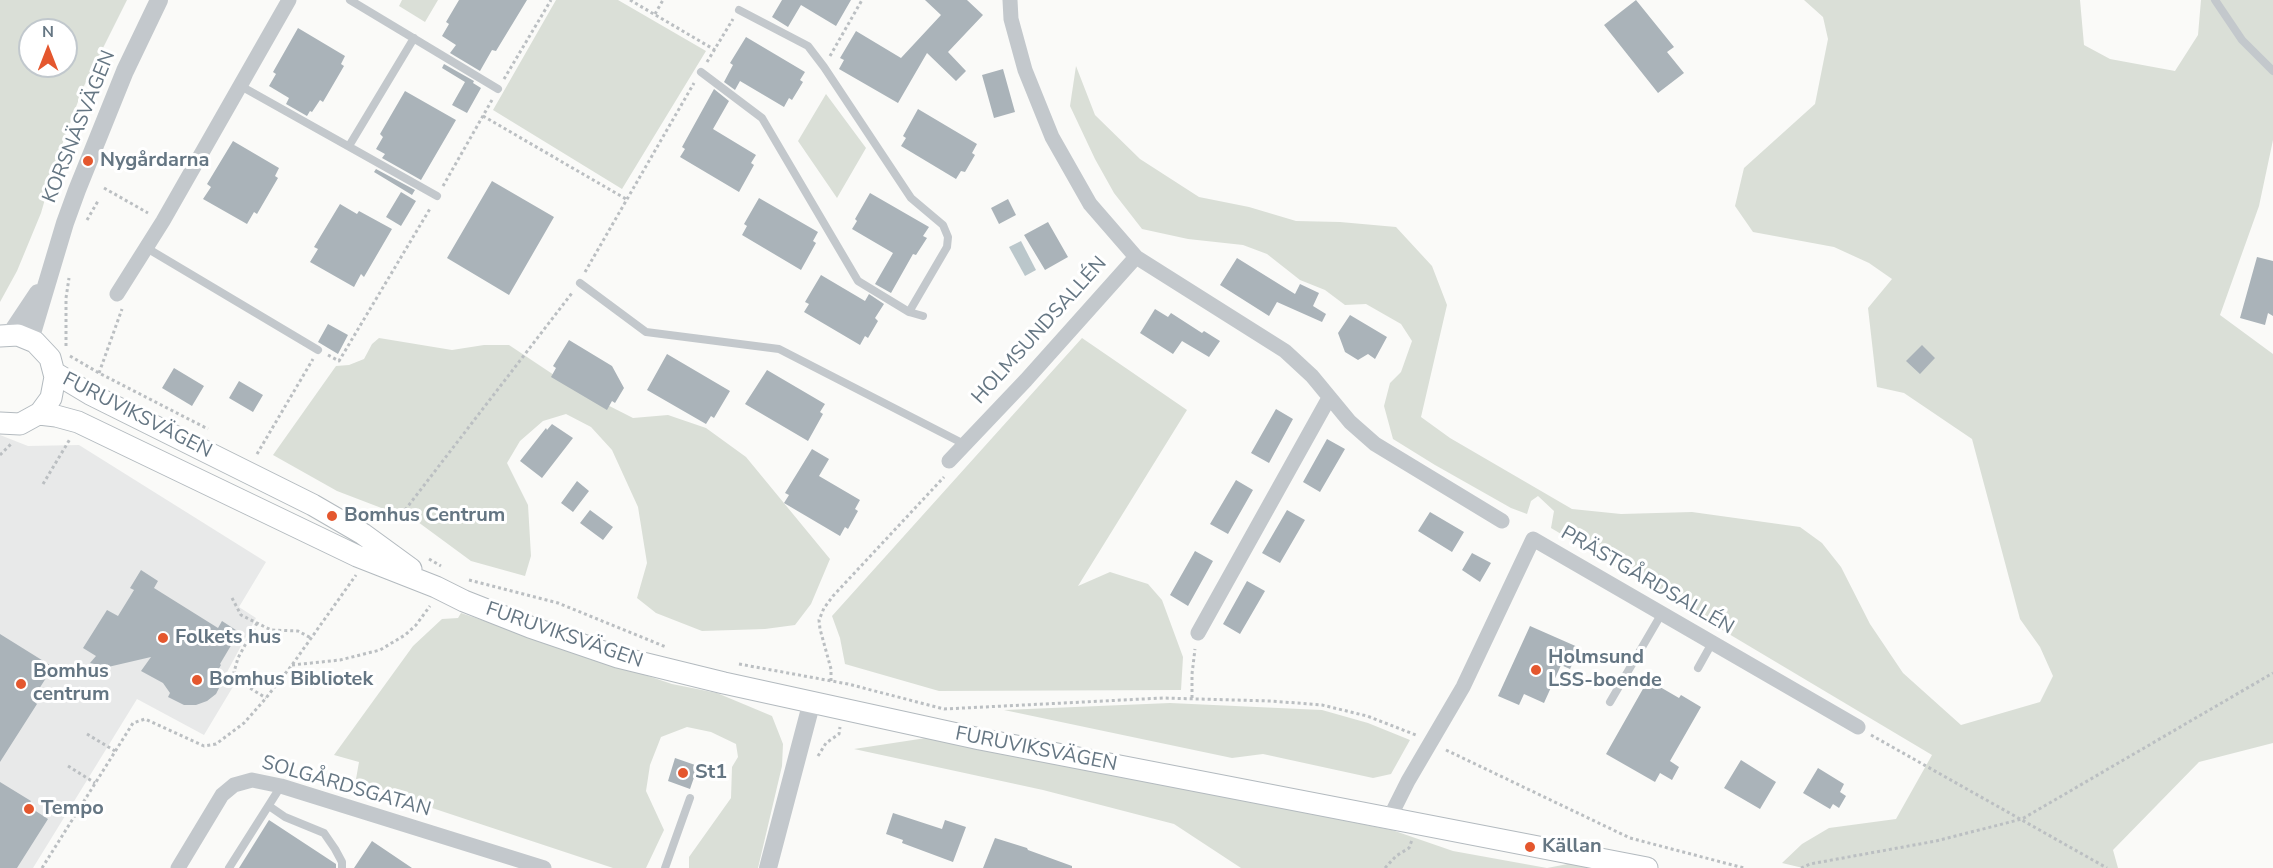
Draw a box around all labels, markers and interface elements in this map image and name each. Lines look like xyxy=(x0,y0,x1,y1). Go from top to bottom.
north arrow xyxy=(18,18,78,78)
text: N xyxy=(42,21,54,43)
street label: KORSNÄSVÄGEN xyxy=(38,47,122,207)
place label: Nygårdarna xyxy=(100,149,209,173)
marker: Nygårdarna xyxy=(81,154,95,168)
street label: HOLMSUNDSALLÉN xyxy=(968,252,1112,410)
street label: FURUVIKSVÄGEN xyxy=(58,368,216,464)
place label: Bomhus Centrum xyxy=(344,504,505,528)
marker: Bomhus Centrum xyxy=(325,509,339,523)
street label: PRÄSTGÅRDSALLÉN xyxy=(1556,522,1738,640)
street label: FURUVIKSVÄGEN xyxy=(482,598,646,674)
place label: Folkets hus xyxy=(175,626,281,650)
marker: Folkets hus xyxy=(156,631,170,645)
place label: Holmsund LSS-boende xyxy=(1548,646,1662,693)
place label: Bomhus centrum xyxy=(33,660,109,707)
marker: Holmsund LSS-boende xyxy=(1529,663,1543,677)
place label: Bomhus Bibliotek xyxy=(209,668,373,692)
marker: Bomhus Bibliotek xyxy=(190,673,204,687)
marker: Bomhus centrum xyxy=(14,677,28,691)
street label: FURUVIKSVÄGEN xyxy=(953,723,1119,777)
street label: SOLGÅRDSGATAN xyxy=(259,751,433,823)
place label: St1 xyxy=(695,761,727,785)
marker: St1 xyxy=(676,766,690,780)
place label: Tempo xyxy=(41,797,104,821)
marker: Tempo xyxy=(22,802,36,816)
place label: Källan xyxy=(1542,835,1602,859)
marker: Källan xyxy=(1523,840,1537,854)

